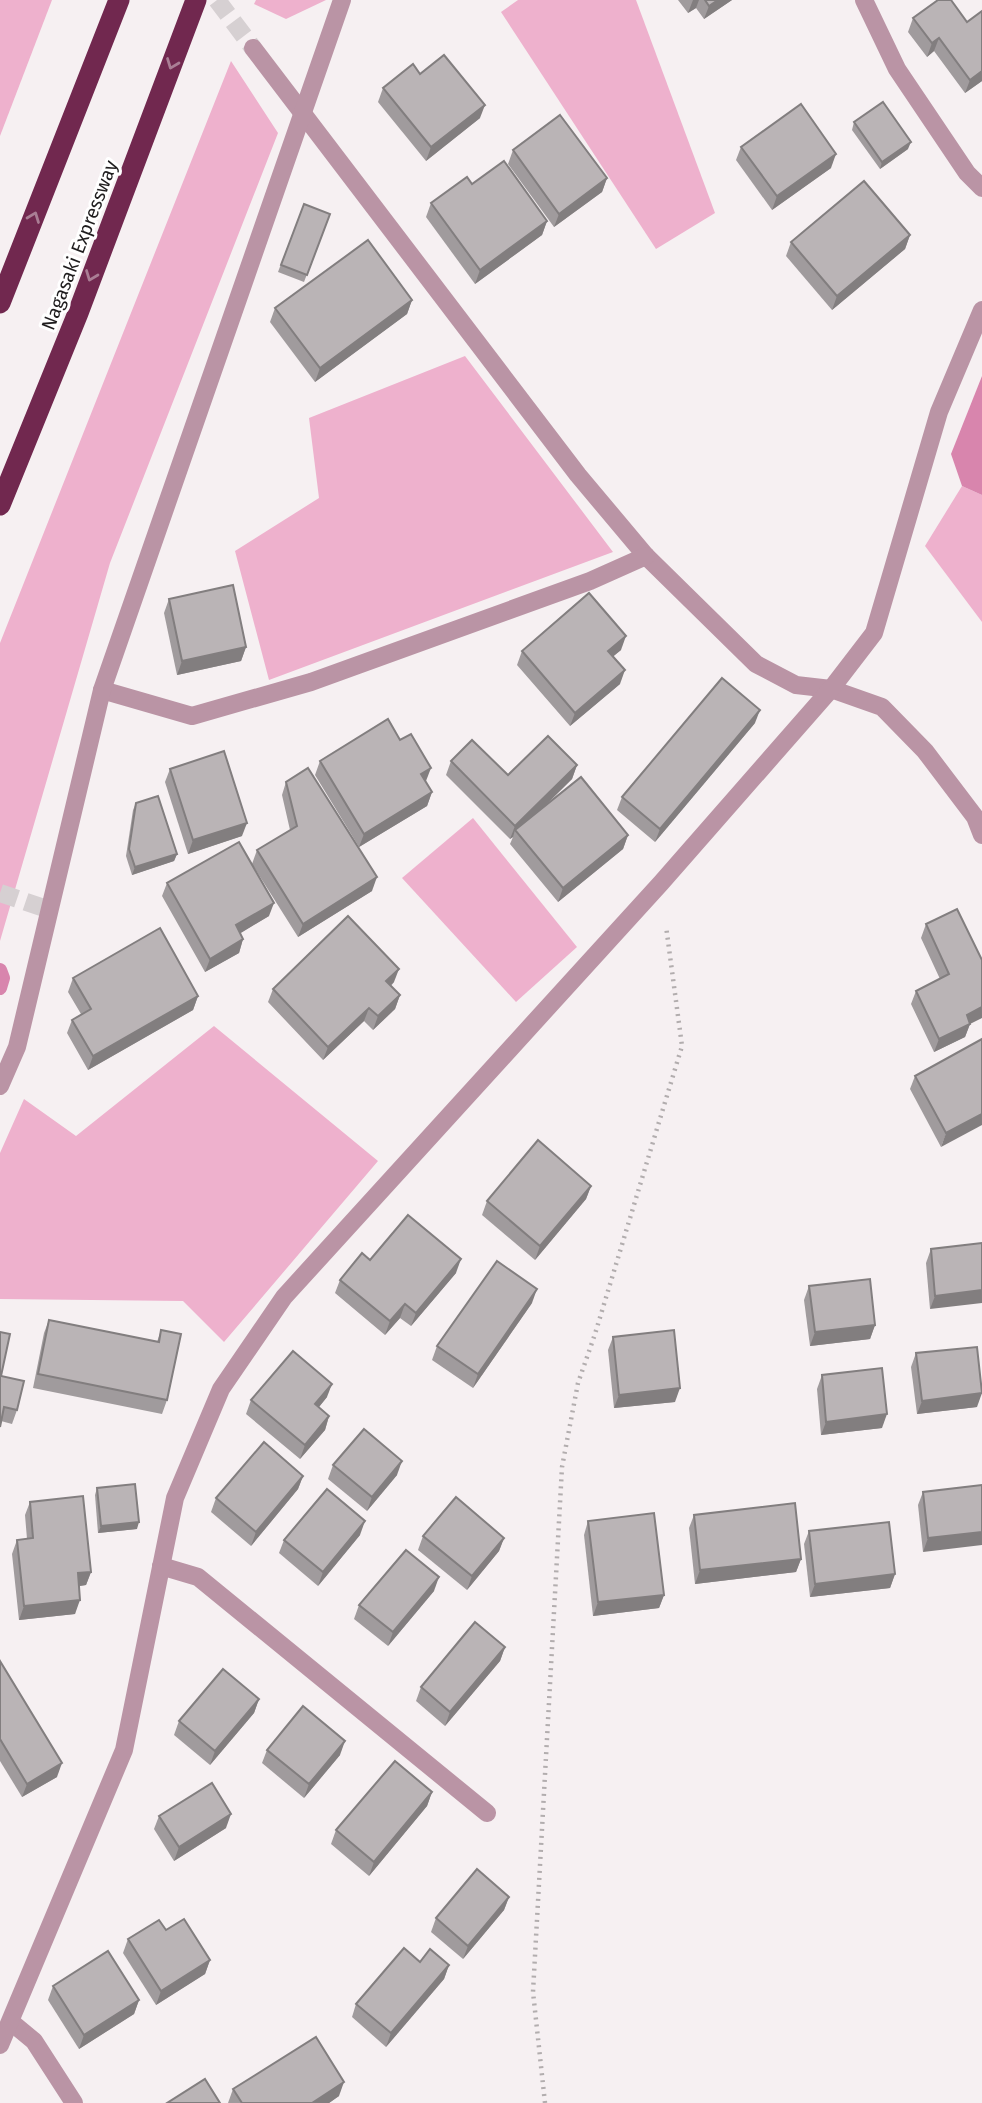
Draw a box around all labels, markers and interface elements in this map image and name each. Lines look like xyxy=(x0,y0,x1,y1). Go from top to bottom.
one-way arrow xyxy=(167,57,181,69)
street label: Nagasaki Expressway xyxy=(36,156,123,333)
one-way arrow xyxy=(25,212,39,224)
one-way arrow xyxy=(86,270,100,282)

